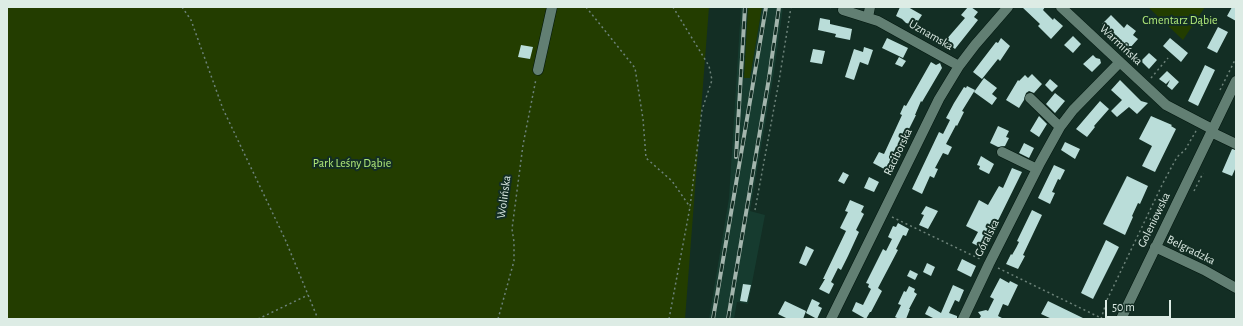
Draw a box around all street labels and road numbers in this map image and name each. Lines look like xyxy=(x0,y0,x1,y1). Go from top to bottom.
street label: Uznamska xyxy=(906,17,956,53)
street label: Warmińska xyxy=(1097,22,1145,68)
street label: Raciborska xyxy=(880,126,916,178)
street label: Wolińska xyxy=(494,175,514,219)
street label: Goleniowska xyxy=(1134,190,1174,250)
street label: Góralska xyxy=(971,217,1003,259)
street label: Belgradzka xyxy=(1165,232,1217,268)

